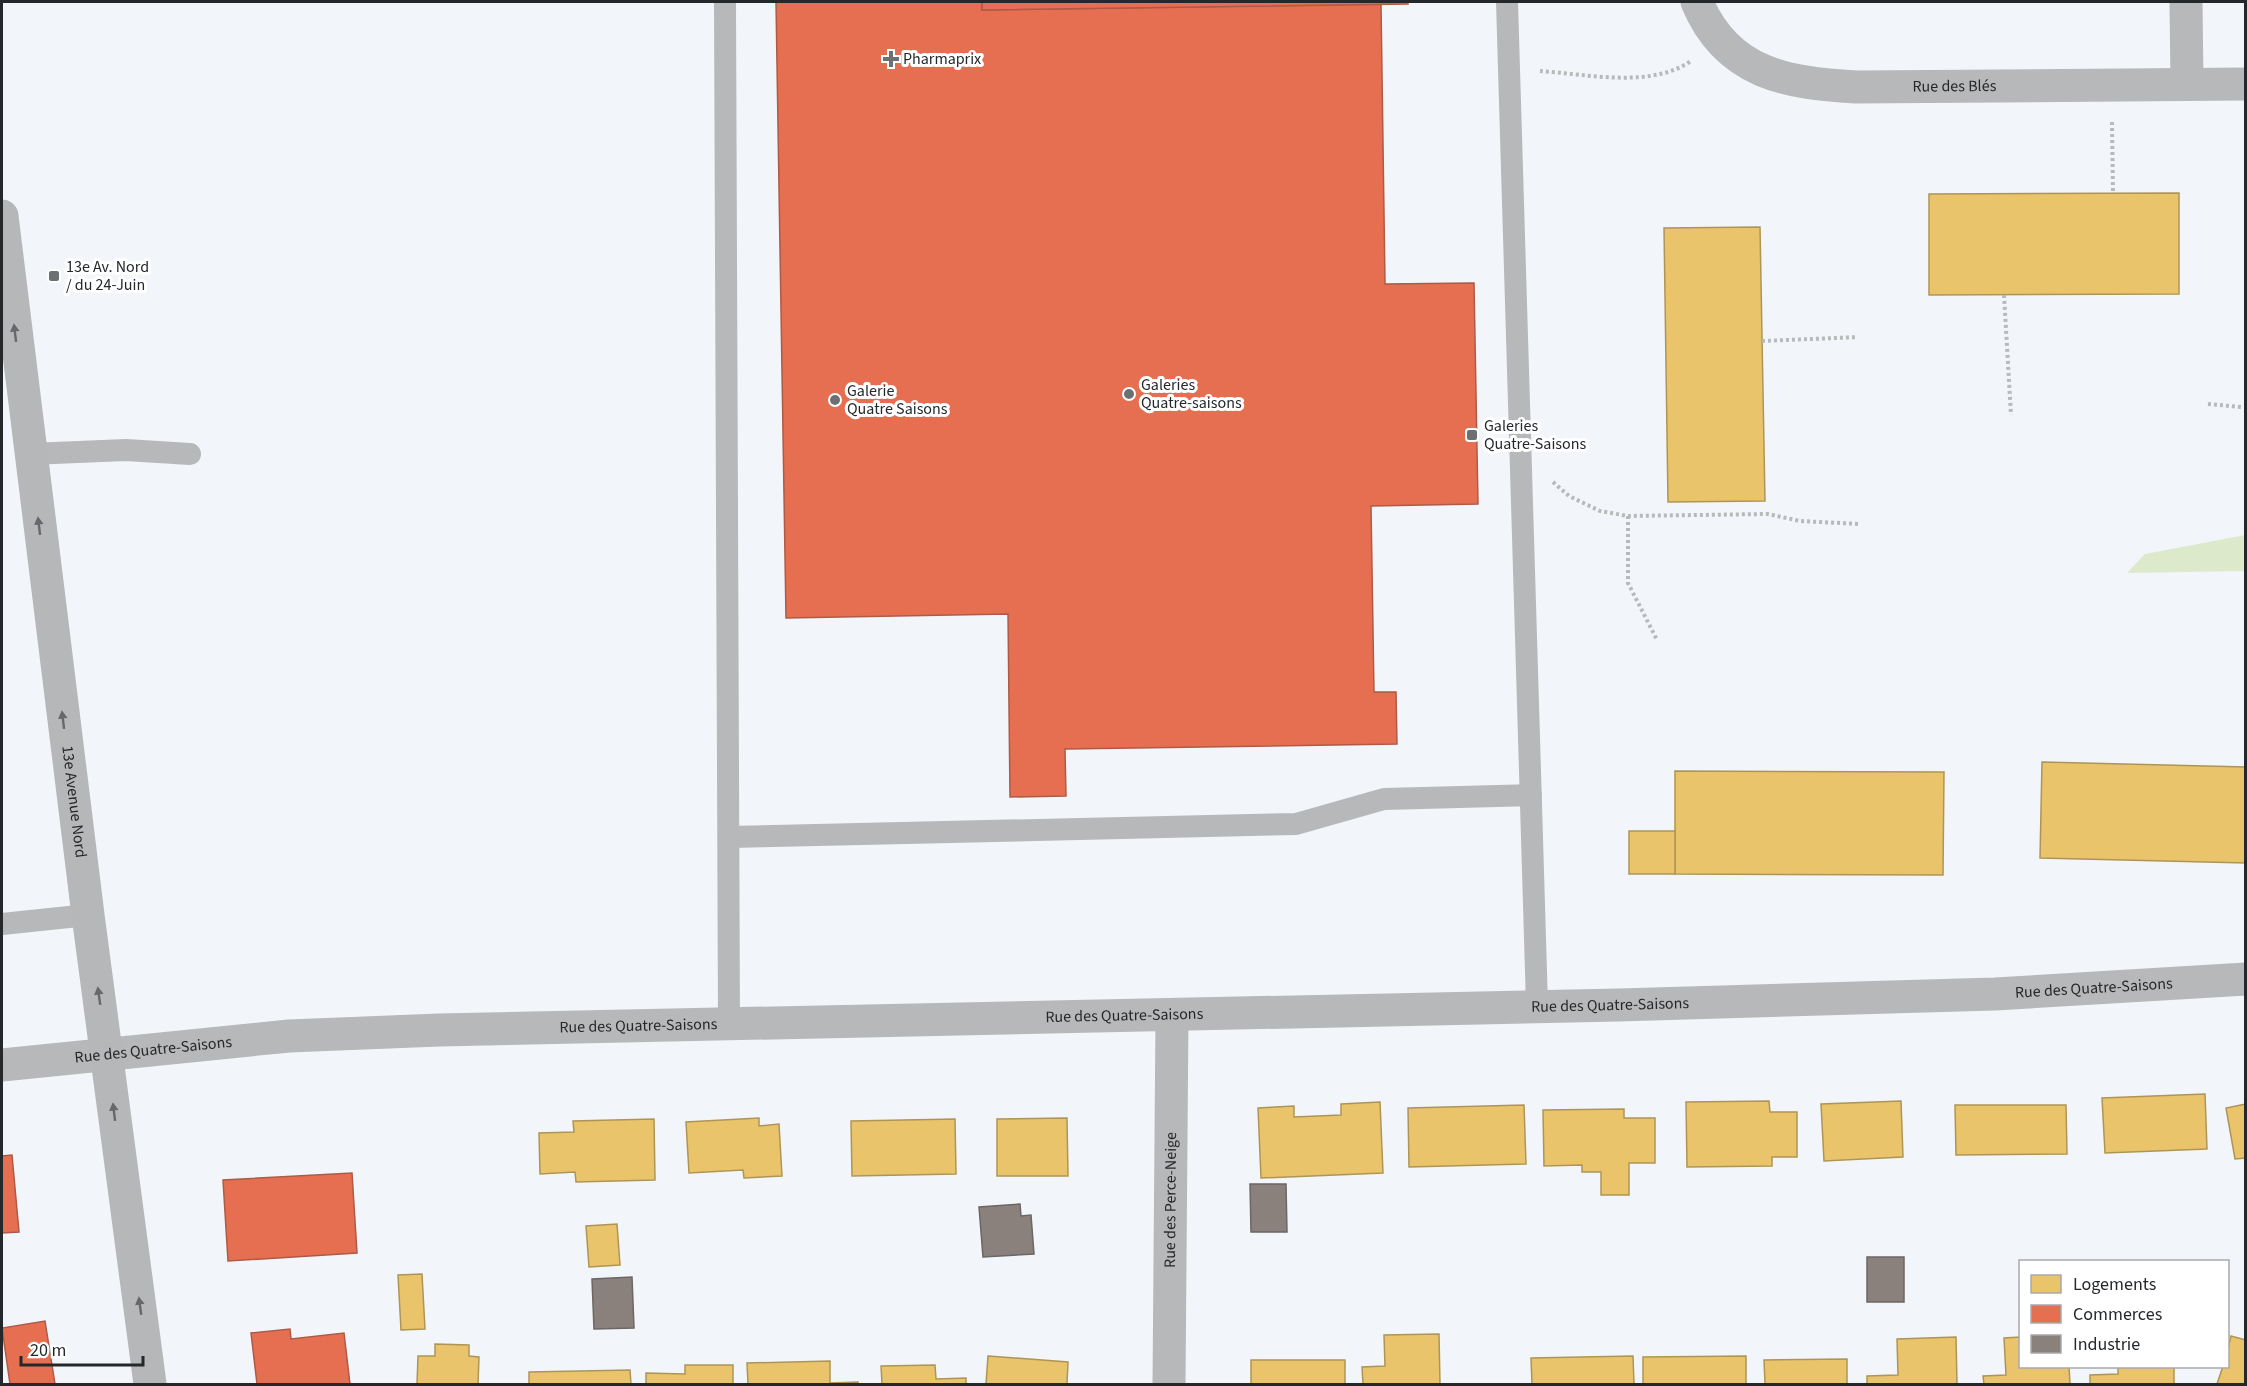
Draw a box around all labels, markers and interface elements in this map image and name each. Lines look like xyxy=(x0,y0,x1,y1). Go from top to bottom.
place label: Pharmaprix xyxy=(903,48,981,70)
marker: Pharmaprix xyxy=(884,52,898,66)
street label: Rue des Blés xyxy=(1912,75,1997,98)
place label: 13e Av. Nord / du 24-Juin xyxy=(66,256,149,296)
marker: 13e Av. Nord / du 24-Juin xyxy=(47,269,61,283)
one-way arrow xyxy=(11,323,20,342)
place label: Galeries Quatre-saisons xyxy=(1141,374,1242,414)
place label: Galerie Quatre Saisons xyxy=(847,380,948,420)
marker: Galeries Quatre-saisons xyxy=(1122,387,1136,401)
marker: Galerie Quatre Saisons xyxy=(828,393,842,407)
place label: Galeries Quatre-Saisons xyxy=(1484,415,1586,455)
marker: Galeries Quatre-Saisons xyxy=(1465,428,1479,442)
one-way arrow xyxy=(34,517,44,536)
one-way arrow xyxy=(59,710,68,729)
street label: 13e Avenue Nord xyxy=(56,744,92,859)
street label: Rue des Quatre-Saisons xyxy=(2014,972,2174,1004)
one-way arrow xyxy=(94,987,104,1006)
street label: Rue des Quatre-Saisons xyxy=(1531,992,1690,1018)
street label: Rue des Quatre-Saisons xyxy=(1045,1003,1204,1028)
street label: Rue des Quatre-Saisons xyxy=(559,1013,718,1038)
street label: Rue des Quatre-Saisons xyxy=(74,1031,233,1069)
one-way arrow xyxy=(109,1103,119,1122)
street label: Rue des Perce-Neige xyxy=(1159,1132,1182,1268)
legend xyxy=(2019,1260,2229,1368)
text: Logements xyxy=(2073,1272,2156,1297)
one-way arrow xyxy=(135,1296,144,1315)
text: Commerces xyxy=(2073,1302,2162,1327)
scale bar xyxy=(21,1329,142,1367)
text: Industrie xyxy=(2073,1332,2140,1357)
text: 20 m xyxy=(30,1338,66,1363)

